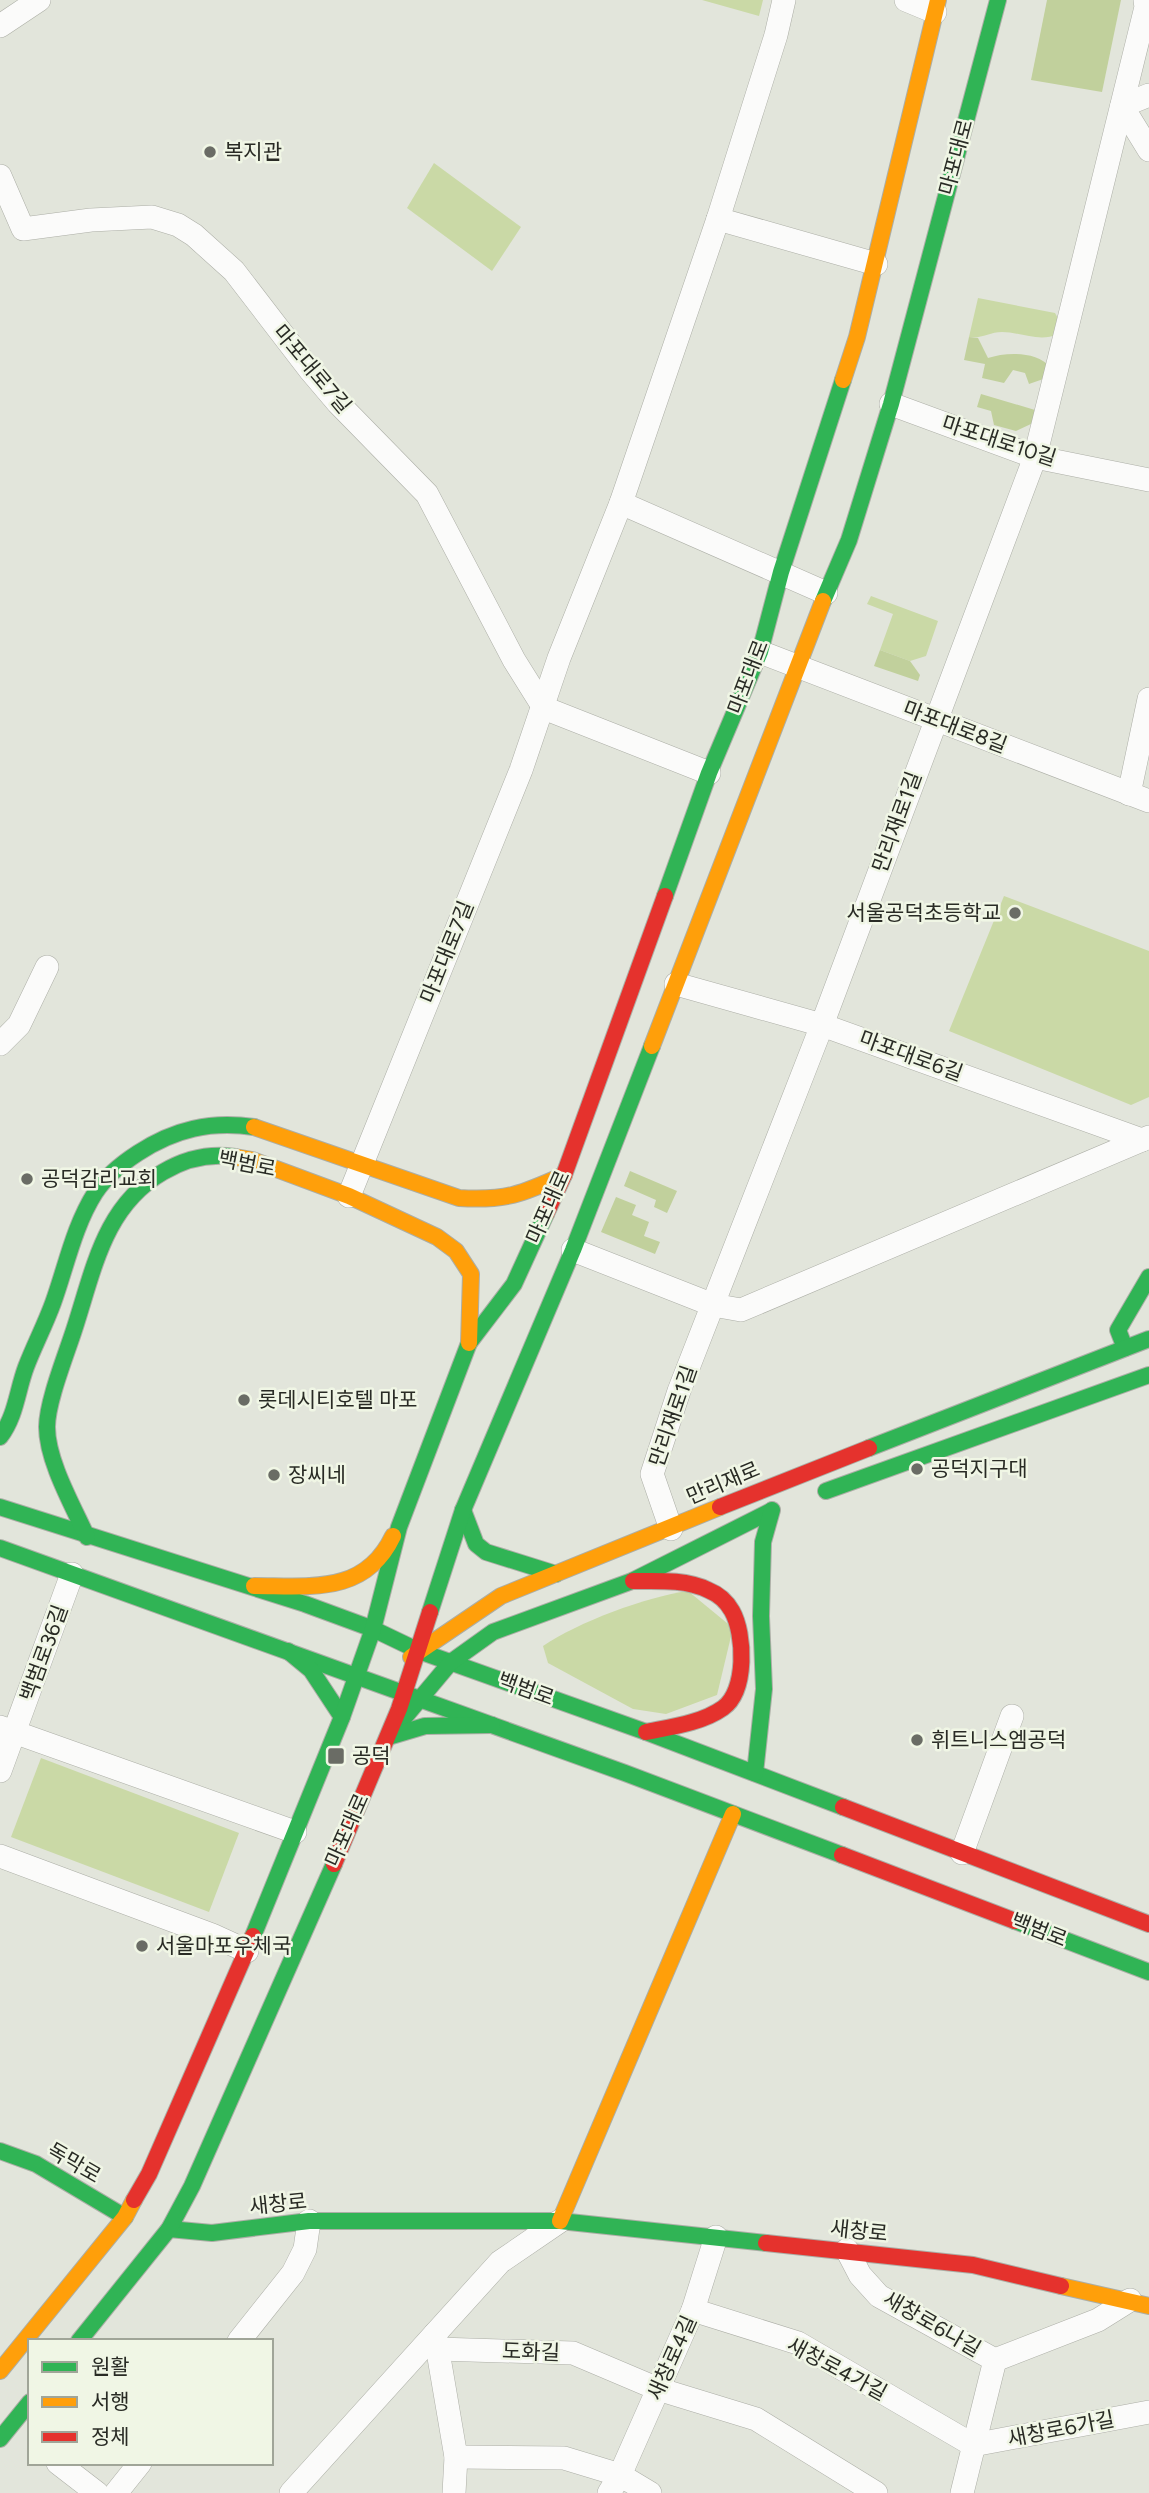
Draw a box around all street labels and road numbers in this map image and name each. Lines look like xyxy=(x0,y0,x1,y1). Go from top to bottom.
street label: 마포대로 xyxy=(933,116,978,197)
street label: 마포대로7길 xyxy=(268,319,357,418)
street label: 마포대로10길 xyxy=(939,410,1059,471)
street label: 마포대로 xyxy=(722,636,773,717)
street label: 마포대로8길 xyxy=(900,695,1011,758)
street label: 만리재로1길 xyxy=(867,768,926,876)
street label: 마포대로7길 xyxy=(415,897,478,1007)
street label: 마포대로6길 xyxy=(856,1025,966,1086)
street label: 백범로 xyxy=(216,1146,278,1181)
street label: 마포대로 xyxy=(520,1166,575,1247)
street label: 만리재로1길 xyxy=(644,1362,701,1470)
street label: 만리재로 xyxy=(682,1456,763,1509)
street label: 백범로36길 xyxy=(15,1601,72,1704)
street label: 백범로 xyxy=(495,1667,558,1710)
street label: 마포대로 xyxy=(319,1789,374,1870)
street label: 백범로 xyxy=(1008,1907,1071,1952)
street label: 독막로 xyxy=(43,2137,106,2188)
street label: 새창로 xyxy=(248,2188,308,2219)
street label: 새창로 xyxy=(829,2215,889,2246)
street label: 새창로6나길 xyxy=(879,2286,985,2362)
street label: 새창로4길 xyxy=(642,2311,701,2404)
street label: 새창로4가길 xyxy=(783,2332,892,2405)
street label: 도화길 xyxy=(502,2338,560,2365)
street label: 새창로6가길 xyxy=(1005,2406,1117,2451)

